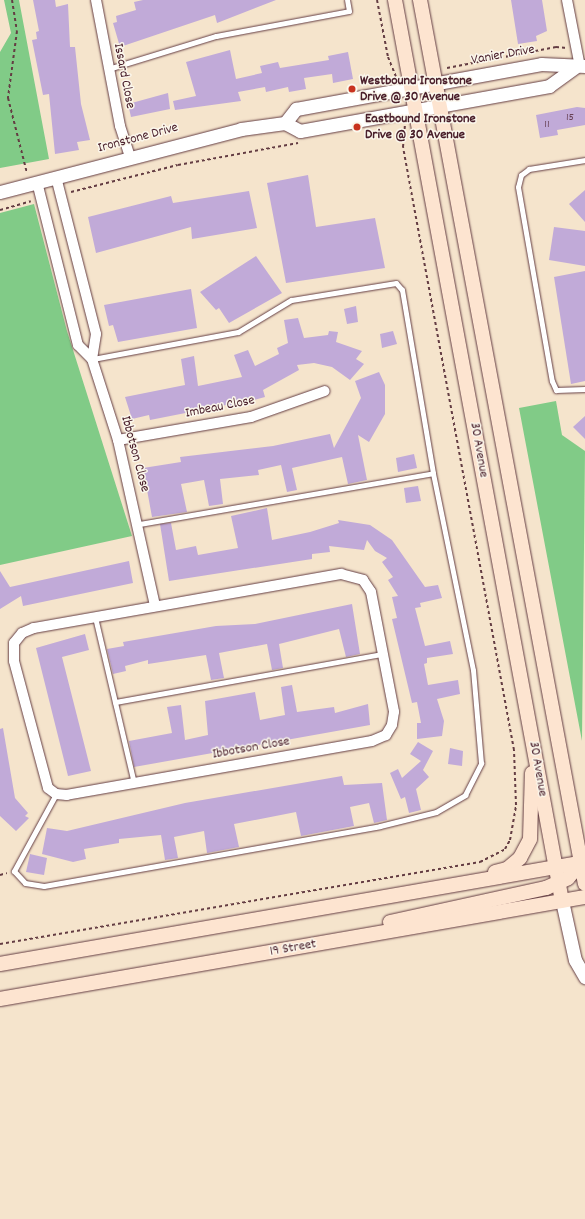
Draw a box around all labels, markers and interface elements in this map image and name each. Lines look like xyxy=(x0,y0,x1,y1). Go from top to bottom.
street label: Vanier Drive xyxy=(470,41,536,69)
street label: Issard Close xyxy=(109,42,139,110)
place label: Westbound Ironstone Drive @ 30 Avenue xyxy=(360,73,472,106)
marker: Westbound Ironstone Drive @ 30 Avenue xyxy=(347,84,357,94)
place label: Eastbound Ironstone Drive @ 30 Avenue xyxy=(365,111,476,144)
house number: 15 xyxy=(566,111,574,125)
house number: 11 xyxy=(544,118,550,132)
street label: Ironstone Drive xyxy=(96,119,180,157)
marker: Eastbound Ironstone Drive @ 30 Avenue xyxy=(352,122,362,132)
street label: Imbeau Close xyxy=(184,392,256,422)
street label: Ibbotson Close xyxy=(117,414,153,494)
street label: 30 Avenue xyxy=(466,421,492,479)
street label: Ibbotson Close xyxy=(211,733,291,763)
street label: 30 Avenue xyxy=(525,740,551,798)
street label: 19 Street xyxy=(269,936,317,960)

